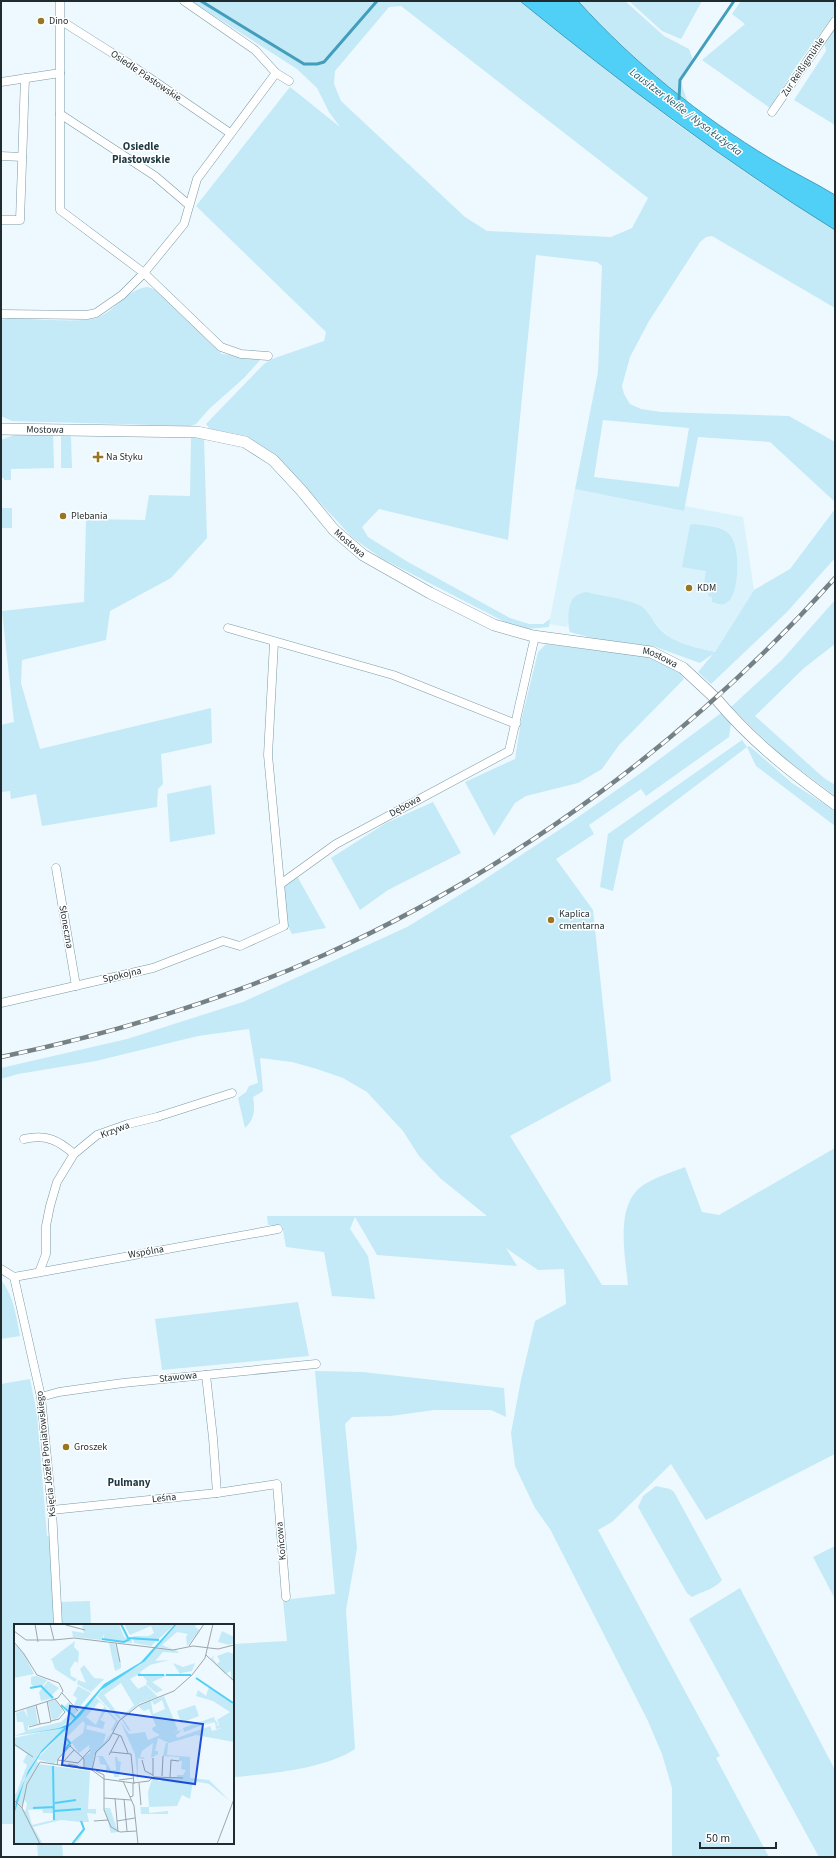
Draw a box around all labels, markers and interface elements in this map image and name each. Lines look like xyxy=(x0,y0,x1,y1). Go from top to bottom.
place label: Dino xyxy=(49,14,69,28)
marker: Dino xyxy=(36,16,46,26)
street label: Zur Reißigmühle xyxy=(778,34,828,100)
street label: Osiedle Piastowskie xyxy=(108,47,184,105)
water label: Lausitzer Neiße / Nysa Łużycka xyxy=(627,65,745,159)
district label: Osiedle Piastowskie xyxy=(112,139,170,167)
street label: Mostowa xyxy=(26,422,64,437)
place label: Na Styku xyxy=(106,450,143,464)
marker: Na Styku xyxy=(93,452,103,462)
place label: Plebania xyxy=(71,509,108,523)
marker: Plebania xyxy=(58,511,68,521)
street label: Mostowa xyxy=(331,526,368,561)
place label: KDM xyxy=(697,581,716,595)
marker: KDM xyxy=(684,583,694,593)
street label: Mostowa xyxy=(642,644,680,671)
street label: Dębowa xyxy=(387,792,423,820)
street label: Słoneczna xyxy=(55,904,77,950)
place label: Kaplica cmentarna xyxy=(559,907,604,933)
marker: Kaplica cmentarna xyxy=(546,915,556,925)
street label: Spokojna xyxy=(101,964,143,986)
street label: Krzywa xyxy=(98,1118,132,1142)
street label: Wspólna xyxy=(127,1242,165,1262)
street label: Stawowa xyxy=(158,1368,198,1386)
street label: Księcia Józefa Poniatowskiego xyxy=(32,1390,60,1518)
place label: Groszek xyxy=(74,1440,107,1454)
marker: Groszek xyxy=(61,1442,71,1452)
district label: Pulmany xyxy=(107,1475,151,1490)
street label: Leśna xyxy=(151,1490,177,1506)
street label: Końcowa xyxy=(272,1521,290,1561)
inset map xyxy=(14,1624,234,1844)
scale bar xyxy=(700,1824,776,1850)
text: 50 m xyxy=(706,1830,730,1847)

